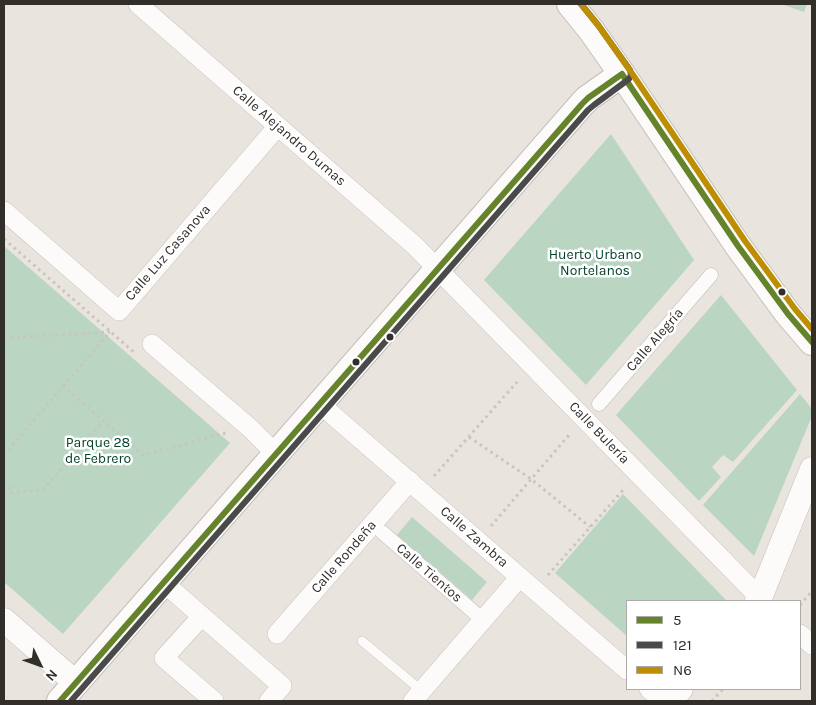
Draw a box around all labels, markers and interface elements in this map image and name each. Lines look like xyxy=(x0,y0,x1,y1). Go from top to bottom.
street label: Calle Alejandro Dumas xyxy=(229,82,349,190)
street label: Calle Luz Casanova xyxy=(122,202,214,304)
park label: Huerto Urbano Nortelanos xyxy=(549,247,641,280)
unlabelled marker xyxy=(777,287,787,297)
street label: Calle Alegría xyxy=(623,305,687,375)
unlabelled marker xyxy=(385,332,395,342)
unlabelled marker xyxy=(351,357,361,367)
street label: Calle Bulería xyxy=(565,398,633,468)
park label: Parque 28 de Febrero xyxy=(65,435,131,468)
street label: Calle Zambra xyxy=(436,503,512,571)
street label: Calle Rondeña xyxy=(308,517,380,597)
street label: Calle Tientos xyxy=(393,540,465,606)
legend xyxy=(626,600,801,690)
text: 5 xyxy=(673,611,681,629)
text: 121 xyxy=(673,636,692,654)
north arrow xyxy=(15,640,65,690)
text: N6 xyxy=(673,661,692,679)
text: N xyxy=(42,666,61,685)

